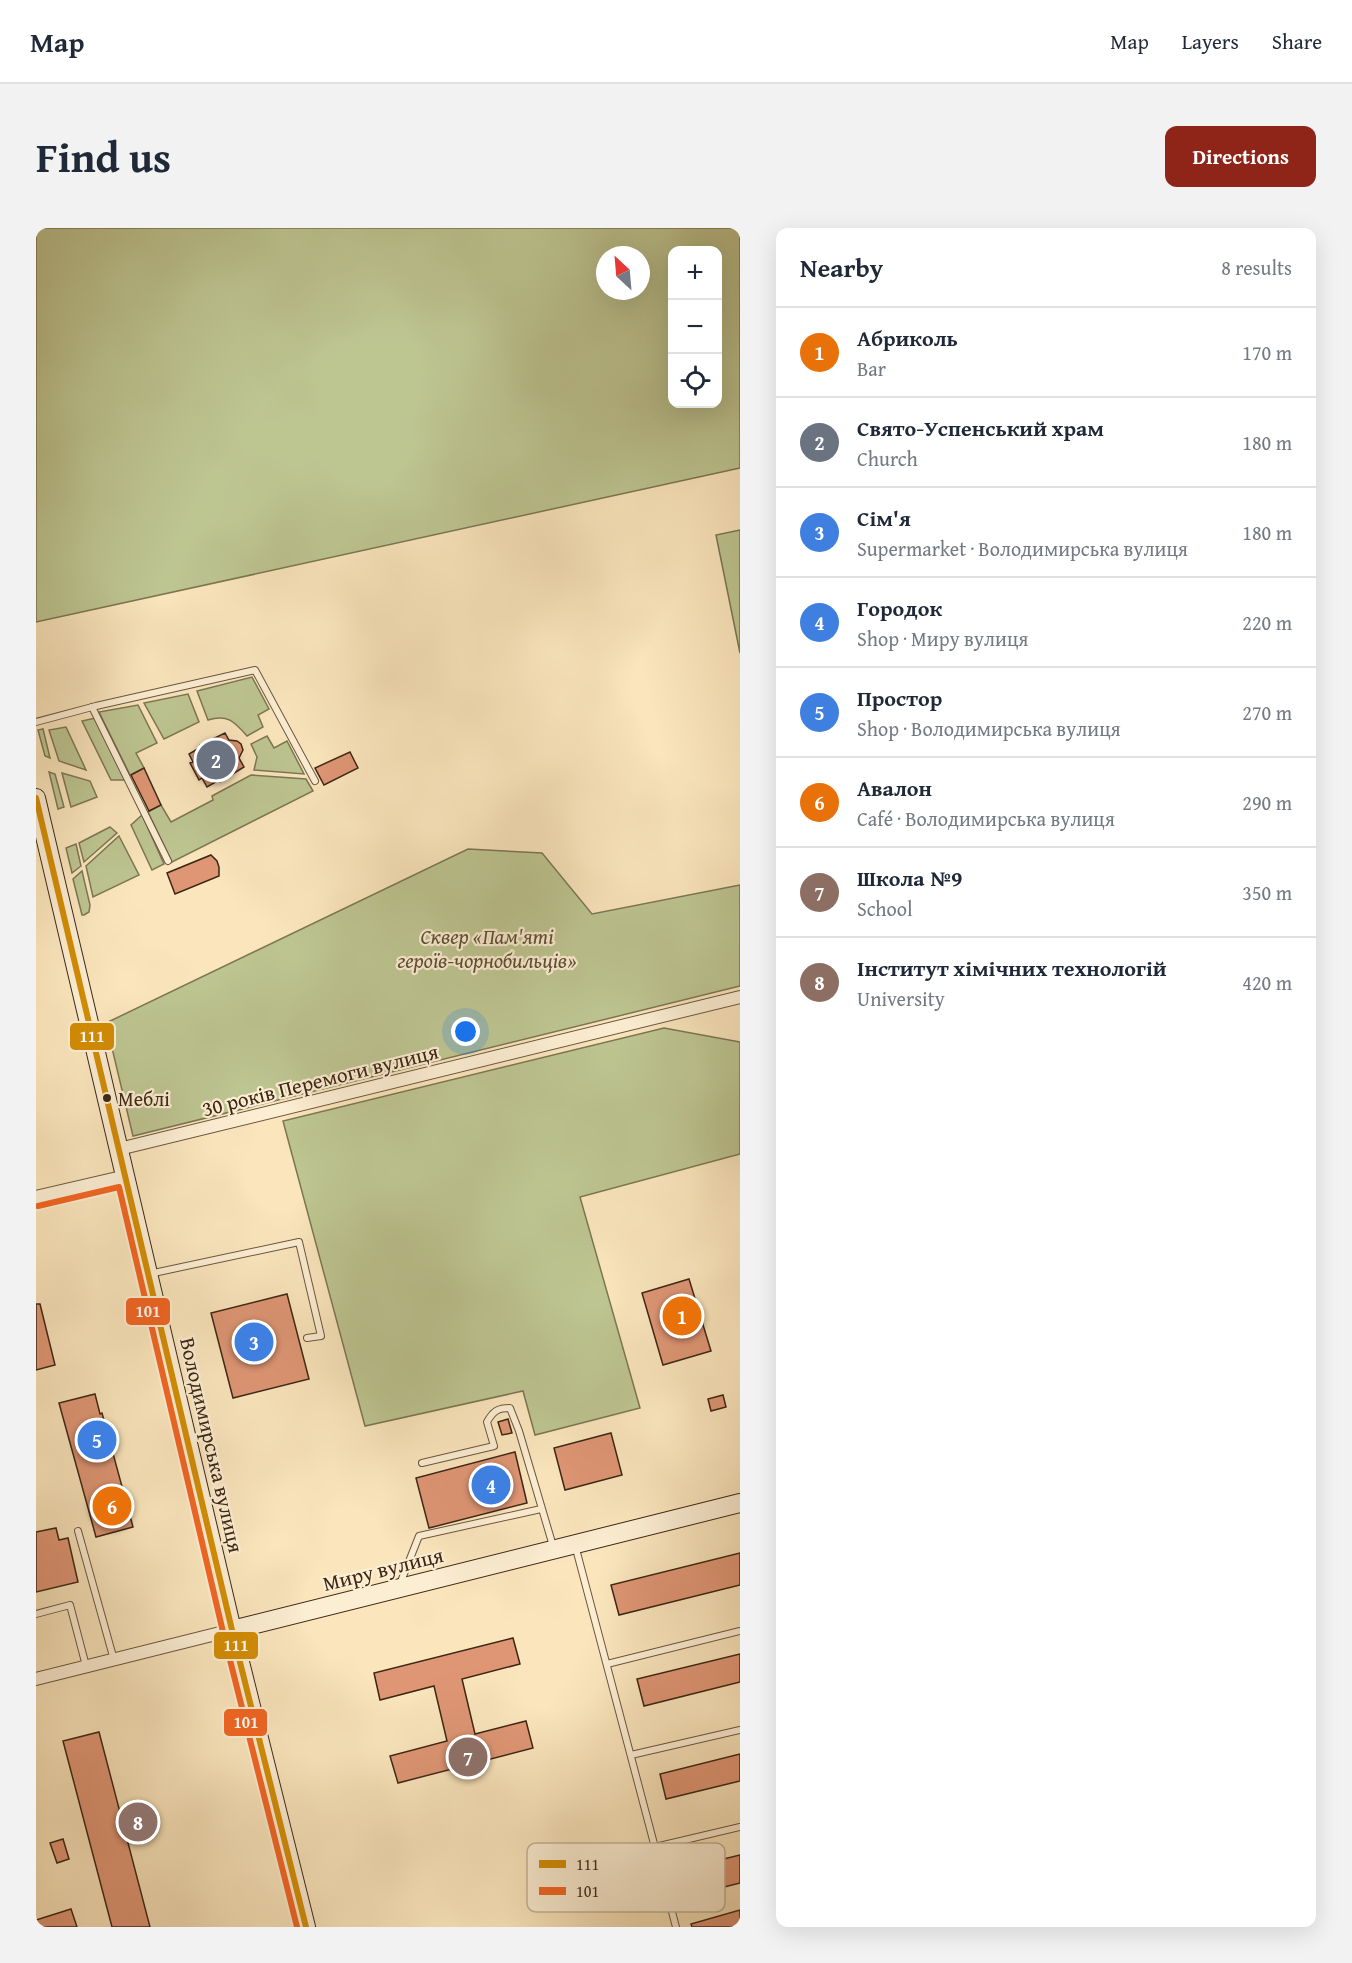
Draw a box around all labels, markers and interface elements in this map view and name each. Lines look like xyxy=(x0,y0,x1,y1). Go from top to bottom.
text: Map xyxy=(30,21,84,62)
text: Map xyxy=(1110,26,1149,57)
text: Layers xyxy=(1182,26,1239,57)
text: Share xyxy=(1272,26,1322,57)
text: Find us xyxy=(36,126,171,187)
button: Directions xyxy=(1165,126,1316,187)
north arrow xyxy=(596,246,650,300)
map controls xyxy=(668,246,722,408)
button: + xyxy=(668,246,722,300)
text: Nearby xyxy=(800,248,883,287)
text: 8 results xyxy=(1221,253,1292,282)
button: − xyxy=(668,300,722,354)
text: Абриколь xyxy=(857,322,958,354)
text: 1 xyxy=(814,338,825,367)
text: 170 m xyxy=(1242,338,1292,367)
button: locate xyxy=(668,354,722,408)
text: Bar xyxy=(857,354,886,383)
text: Свято-Успенський храм xyxy=(857,412,1104,444)
text: 2 xyxy=(814,428,825,457)
text: 180 m xyxy=(1242,428,1292,457)
text: Church xyxy=(857,444,918,473)
text: Сім'я xyxy=(857,502,911,534)
text: 3 xyxy=(814,518,825,547)
text: 180 m xyxy=(1242,518,1292,547)
text: Supermarket · Володимирська вулиця xyxy=(857,534,1188,563)
text: Городок xyxy=(857,592,942,624)
text: 4 xyxy=(814,608,825,637)
text: 220 m xyxy=(1242,608,1292,637)
text: Shop · Миру вулиця xyxy=(857,624,1028,653)
text: Простор xyxy=(857,682,942,714)
text: 5 xyxy=(814,698,825,727)
text: 270 m xyxy=(1242,698,1292,727)
text: Shop · Володимирська вулиця xyxy=(857,714,1121,743)
pin: 2 xyxy=(196,738,236,782)
text: Авалон xyxy=(857,772,932,804)
text: 6 xyxy=(814,788,825,817)
text: 290 m xyxy=(1242,788,1292,817)
text: Café · Володимирська вулиця xyxy=(857,804,1115,833)
text: Школа №9 xyxy=(857,862,962,894)
text: 7 xyxy=(814,878,825,907)
text: 350 m xyxy=(1242,878,1292,907)
text: School xyxy=(857,894,913,923)
park label: Сквер «Пам'яті героїв-чорнобильців» xyxy=(397,921,577,976)
text: Інститут хімічних технологій xyxy=(857,952,1167,984)
text: 8 xyxy=(814,968,825,997)
text: 420 m xyxy=(1242,968,1292,997)
text: University xyxy=(857,984,945,1013)
your location xyxy=(451,1017,480,1046)
line badge: 111 xyxy=(69,1022,115,1051)
text: 111 xyxy=(80,1024,104,1048)
street label: 30 років Перемоги вулиця xyxy=(199,1036,442,1124)
place label: Меблі xyxy=(118,1084,170,1113)
marker: Меблі xyxy=(101,1092,113,1104)
pin: 1 xyxy=(662,1294,702,1338)
line badge: 101 xyxy=(125,1297,171,1326)
text: 101 xyxy=(136,1299,160,1323)
pin: 3 xyxy=(234,1320,274,1364)
street label: Володимирська вулиця xyxy=(172,1334,252,1556)
pin: 5 xyxy=(78,1418,116,1462)
pin: 4 xyxy=(472,1462,510,1508)
pin: 6 xyxy=(92,1484,132,1528)
street label: Миру вулиця xyxy=(319,1539,447,1599)
line badge: 111 xyxy=(213,1631,259,1660)
text: 111 xyxy=(224,1633,248,1657)
line badge: 101 xyxy=(223,1708,268,1737)
text: 101 xyxy=(234,1710,258,1734)
pin: 7 xyxy=(448,1734,488,1780)
pin: 8 xyxy=(118,1800,158,1844)
legend xyxy=(527,1843,725,1912)
text: 111 xyxy=(576,1852,599,1876)
text: 101 xyxy=(576,1879,599,1903)

